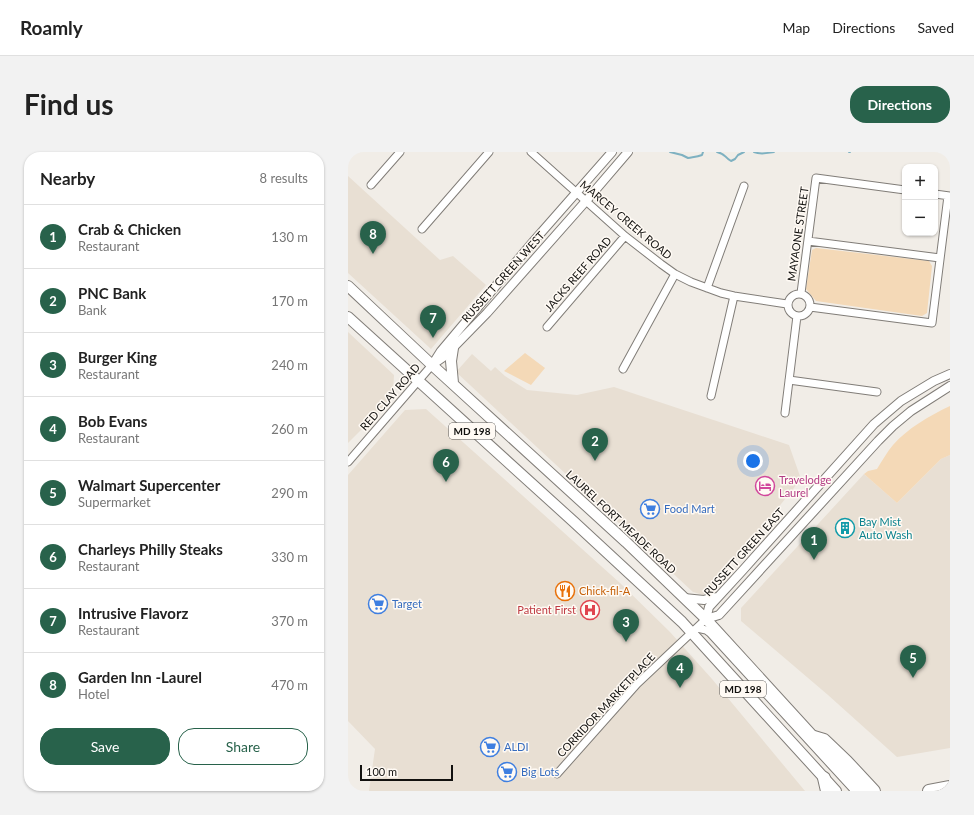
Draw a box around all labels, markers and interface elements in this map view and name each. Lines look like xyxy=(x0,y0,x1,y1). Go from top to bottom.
text: Roamly xyxy=(20,16,83,39)
text: Map xyxy=(783,19,810,36)
text: Directions xyxy=(832,19,895,36)
text: Saved xyxy=(917,19,954,36)
button: Directions xyxy=(850,86,950,123)
text: Find us xyxy=(24,87,114,121)
map controls xyxy=(902,164,938,236)
button: + xyxy=(902,164,938,200)
text: Nearby xyxy=(40,168,95,189)
text: 8 results xyxy=(260,170,308,186)
street label: MARCEY CREEK ROAD xyxy=(578,177,675,262)
street label: MAYAONE STREET xyxy=(784,185,811,282)
button: − xyxy=(902,200,938,236)
text: Crab & Chicken xyxy=(78,220,181,238)
pin: 8 xyxy=(360,221,386,254)
street label: RUSSETT GREEN WEST xyxy=(458,228,547,325)
text: 1 xyxy=(49,229,57,245)
text: 130 m xyxy=(271,229,308,245)
street label: JACKS REEF ROAD xyxy=(542,234,614,314)
text: Restaurant xyxy=(78,238,140,254)
text: PNC Bank xyxy=(78,284,146,302)
text: 2 xyxy=(49,293,57,309)
text: 170 m xyxy=(271,293,308,309)
text: Bank xyxy=(78,302,107,318)
pin: 7 xyxy=(420,305,446,338)
text: Burger King xyxy=(78,348,157,366)
text: 3 xyxy=(49,357,57,373)
text: 240 m xyxy=(271,357,308,373)
street label: RED CLAY ROAD xyxy=(357,360,422,433)
text: Restaurant xyxy=(78,366,140,382)
text: Bob Evans xyxy=(78,412,147,430)
text: 4 xyxy=(49,421,57,437)
text: 260 m xyxy=(271,421,308,437)
road number: MD 198 xyxy=(449,423,495,439)
pin: 2 xyxy=(582,428,608,461)
text: Restaurant xyxy=(78,430,140,446)
pin: 6 xyxy=(433,449,459,482)
your location xyxy=(743,451,763,471)
street label: LAUREL FORT MEADE ROAD xyxy=(564,467,679,576)
place label: Travelodge Laurel xyxy=(779,473,832,499)
hotel icon: Travelodge Laurel xyxy=(754,475,776,497)
text: Walmart Supercenter xyxy=(78,476,220,494)
text: 5 xyxy=(49,485,57,501)
text: 290 m xyxy=(271,485,308,501)
text: Supermarket xyxy=(78,494,151,510)
supermarket icon: Food Mart xyxy=(639,498,661,520)
place label: Food Mart xyxy=(664,502,715,515)
street label: RUSSETT GREEN EAST xyxy=(701,505,787,598)
place label: Bay Mist Auto Wash xyxy=(859,515,912,541)
building icon: Bay Mist Auto Wash xyxy=(834,517,856,539)
pin: 1 xyxy=(801,527,827,560)
text: Charleys Philly Steaks xyxy=(78,540,223,558)
text: 6 xyxy=(49,549,57,565)
text: 330 m xyxy=(271,549,308,565)
text: Restaurant xyxy=(78,558,140,574)
restaurant icon: Chick-fil-A xyxy=(554,580,576,602)
place label: Chick-fil-A xyxy=(579,584,631,597)
supermarket icon: Target xyxy=(367,593,389,615)
place label: Target xyxy=(392,597,422,610)
hospital icon: Patient First xyxy=(579,599,601,621)
place label: Patient First xyxy=(517,603,576,616)
text: Intrusive Flavorz xyxy=(78,604,188,622)
pin: 3 xyxy=(613,609,639,642)
text: 7 xyxy=(49,613,57,629)
text: 370 m xyxy=(271,613,308,629)
text: Restaurant xyxy=(78,622,140,638)
pin: 5 xyxy=(900,645,926,678)
street label: CORRIDOR MARKETPLACE xyxy=(554,650,657,759)
pin: 4 xyxy=(667,655,693,688)
text: Garden Inn -Laurel xyxy=(78,668,202,686)
text: 8 xyxy=(49,677,57,693)
text: 470 m xyxy=(271,677,308,693)
road number: MD 198 xyxy=(720,681,766,697)
text: Hotel xyxy=(78,686,110,702)
button: Save xyxy=(40,728,170,765)
button: Share xyxy=(178,728,308,765)
supermarket icon: ALDI xyxy=(479,736,501,758)
place label: ALDI xyxy=(504,740,529,753)
supermarket icon: Big Lots xyxy=(496,761,518,783)
scale bar xyxy=(360,763,453,782)
text: 100 m xyxy=(366,765,397,778)
place label: Big Lots xyxy=(521,765,560,778)

